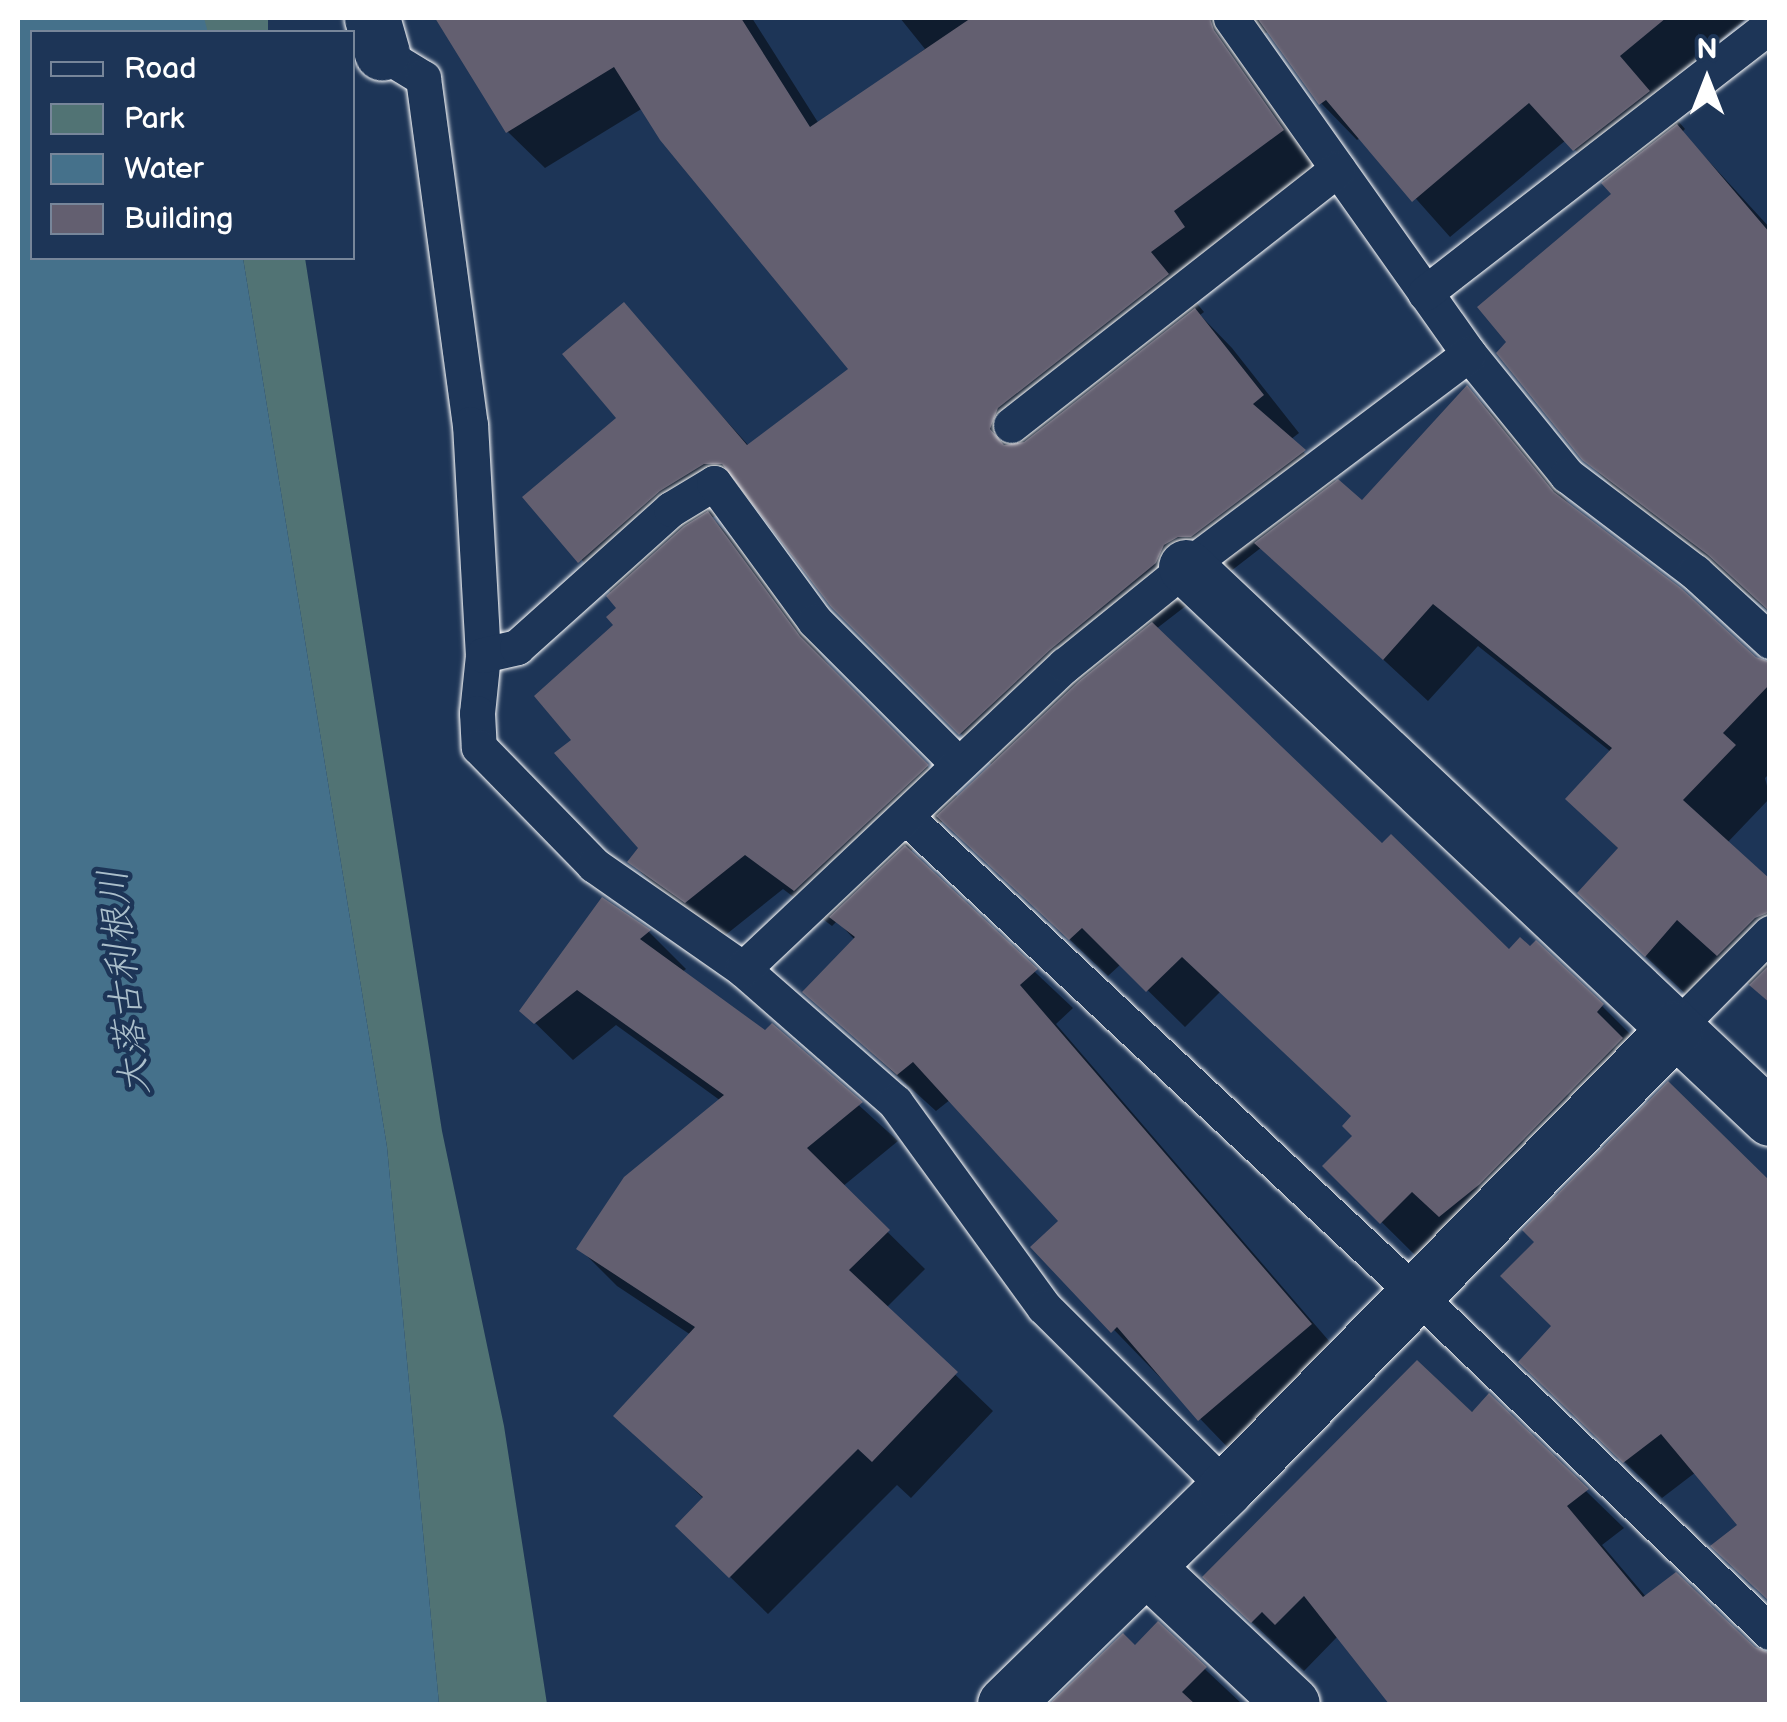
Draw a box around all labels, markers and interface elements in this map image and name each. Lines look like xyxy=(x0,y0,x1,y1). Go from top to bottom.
legend xyxy=(30,30,355,260)
north arrow xyxy=(1657,30,1757,130)
text: N xyxy=(1696,33,1718,66)
text: Road xyxy=(124,51,197,87)
text: Park xyxy=(124,101,184,137)
text: Water xyxy=(124,151,204,187)
text: Building xyxy=(124,201,233,237)
water label: 大落古利根川 xyxy=(90,866,160,1098)

